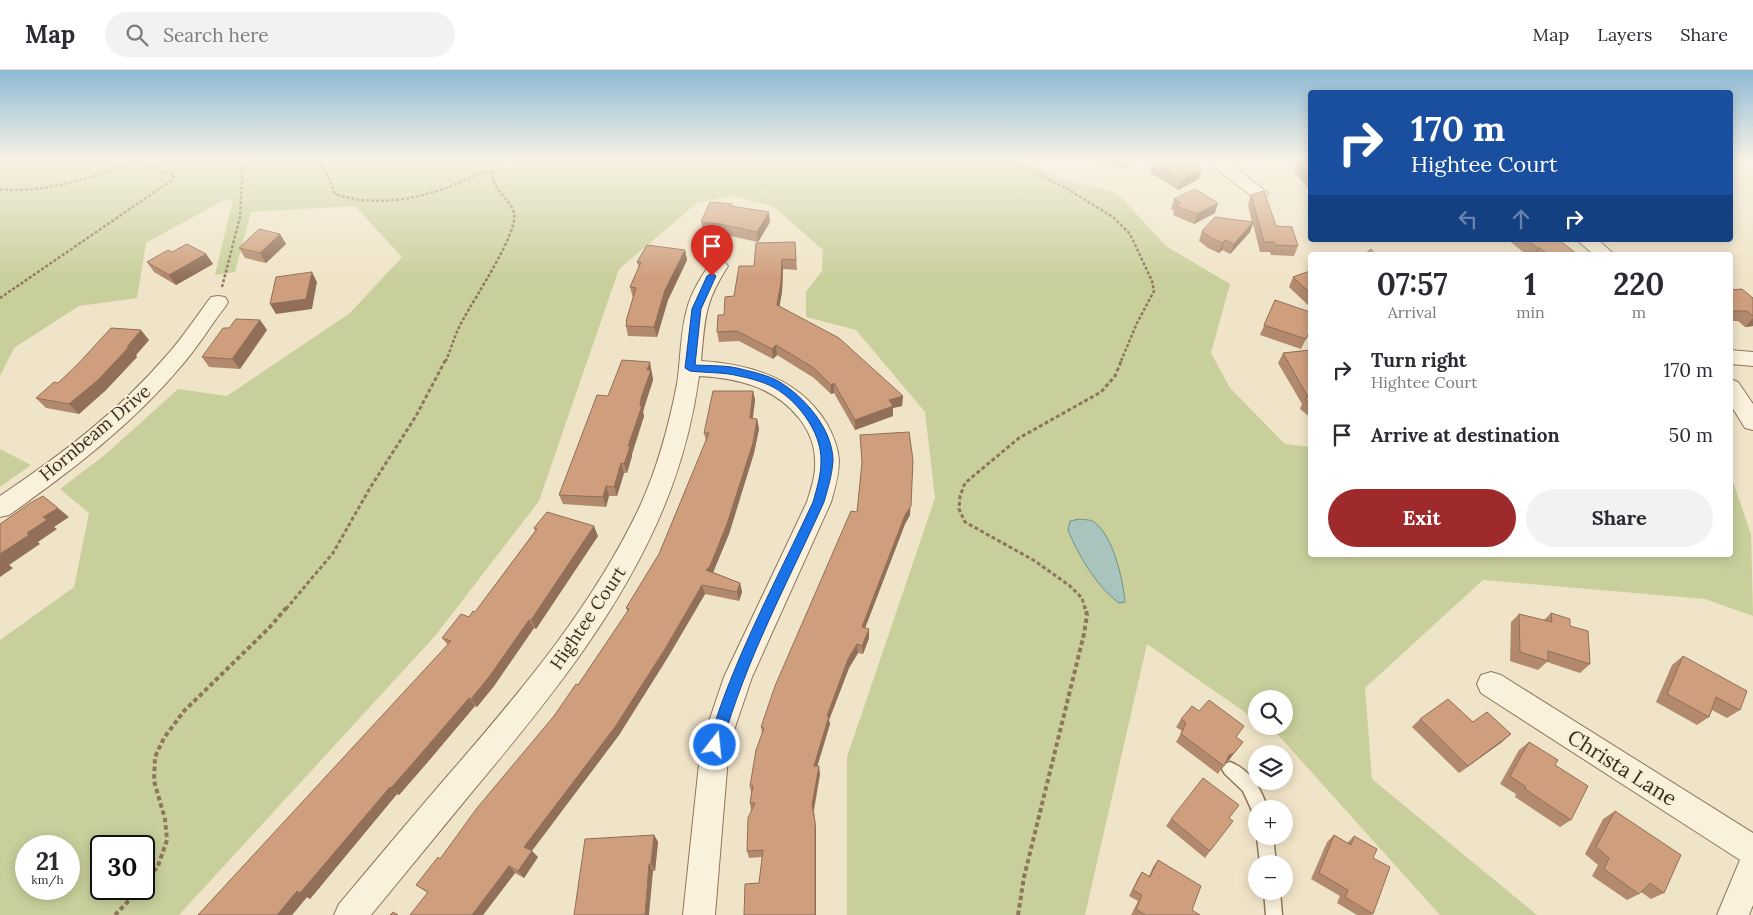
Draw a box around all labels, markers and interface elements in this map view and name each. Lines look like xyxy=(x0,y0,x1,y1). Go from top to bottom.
search box xyxy=(105,12,455,57)
text: Map xyxy=(25,19,75,50)
icon: search xyxy=(123,21,151,49)
text: Search here xyxy=(163,23,269,47)
text: Map xyxy=(1533,23,1569,46)
text: Layers xyxy=(1597,23,1652,46)
text: Share xyxy=(1680,23,1728,46)
text: 170 m xyxy=(1411,106,1505,151)
icon: right xyxy=(1328,110,1393,175)
text: Hightee Court xyxy=(1411,150,1557,178)
icon: left xyxy=(1454,205,1482,233)
icon: ahead xyxy=(1507,205,1535,233)
icon: right xyxy=(1560,205,1588,233)
pin xyxy=(691,225,733,276)
icon: arrive xyxy=(698,232,726,260)
text: 07:57 xyxy=(1377,265,1448,303)
text: 1 xyxy=(1524,265,1537,303)
text: 220 xyxy=(1613,265,1664,303)
text: Arrival xyxy=(1388,302,1437,322)
text: min xyxy=(1516,302,1545,322)
text: m xyxy=(1632,302,1646,322)
text: Turn right xyxy=(1371,348,1467,372)
icon: right xyxy=(1328,356,1356,384)
text: 170 m xyxy=(1664,358,1713,382)
text: Hightee Court xyxy=(1371,372,1478,392)
street label: Hornbeam Drive xyxy=(34,379,155,486)
icon: arrive xyxy=(1328,421,1356,449)
text: Arrive at destination xyxy=(1371,423,1560,447)
text: 50 m xyxy=(1669,423,1713,447)
button: Exit xyxy=(1328,489,1516,547)
button: Share xyxy=(1526,489,1713,547)
street label: Hightee Court xyxy=(545,562,631,674)
map controls xyxy=(1248,690,1293,900)
button: search xyxy=(1248,690,1293,735)
position arrow xyxy=(688,718,740,770)
street label: Christa Lane xyxy=(1563,723,1682,812)
button: layers xyxy=(1248,745,1293,790)
button: + xyxy=(1248,800,1293,845)
speed limit sign: 30 xyxy=(90,835,155,900)
text: 21 xyxy=(36,845,59,877)
button: − xyxy=(1248,855,1293,900)
text: km/h xyxy=(31,872,64,887)

